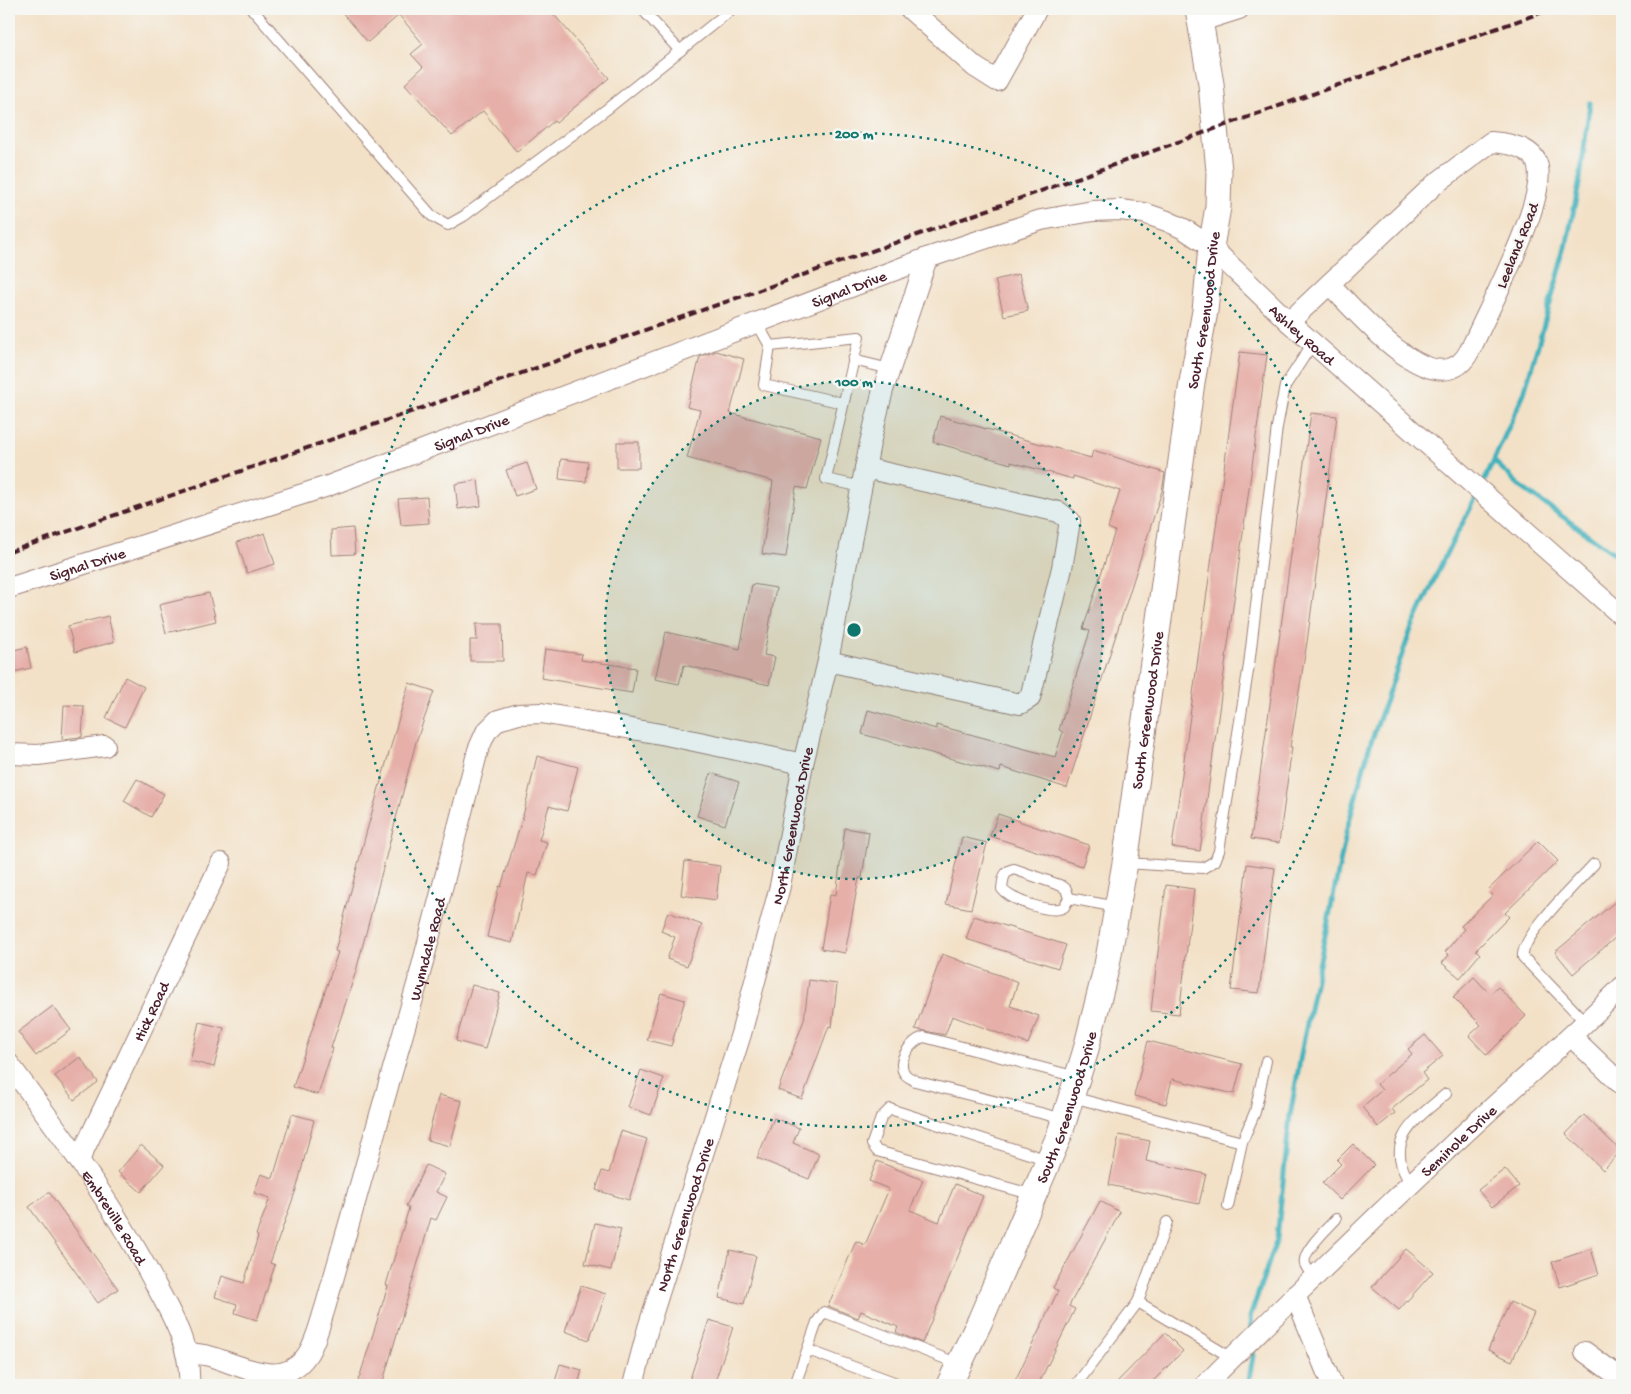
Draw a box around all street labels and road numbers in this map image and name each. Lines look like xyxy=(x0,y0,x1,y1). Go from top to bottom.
street label: Leeland Road xyxy=(1493,199,1546,292)
street label: South Greenwood Drive xyxy=(1185,230,1227,391)
street label: Signal Drive xyxy=(810,268,891,314)
street label: Ashley Road xyxy=(1263,302,1339,372)
street label: Signal Drive xyxy=(432,412,513,458)
street label: Signal Drive xyxy=(48,545,129,587)
street label: South Greenwood Drive xyxy=(1129,630,1170,791)
street label: North Greenwood Drive xyxy=(769,745,820,907)
street label: Wynndale Road xyxy=(407,895,453,1003)
street label: Hick Road xyxy=(131,978,176,1046)
street label: South Greenwood Drive xyxy=(1034,1029,1103,1187)
street label: Seminole Drive xyxy=(1418,1102,1503,1183)
street label: North Greenwood Drive xyxy=(654,1136,721,1295)
street label: Embreville Road xyxy=(75,1167,150,1271)

